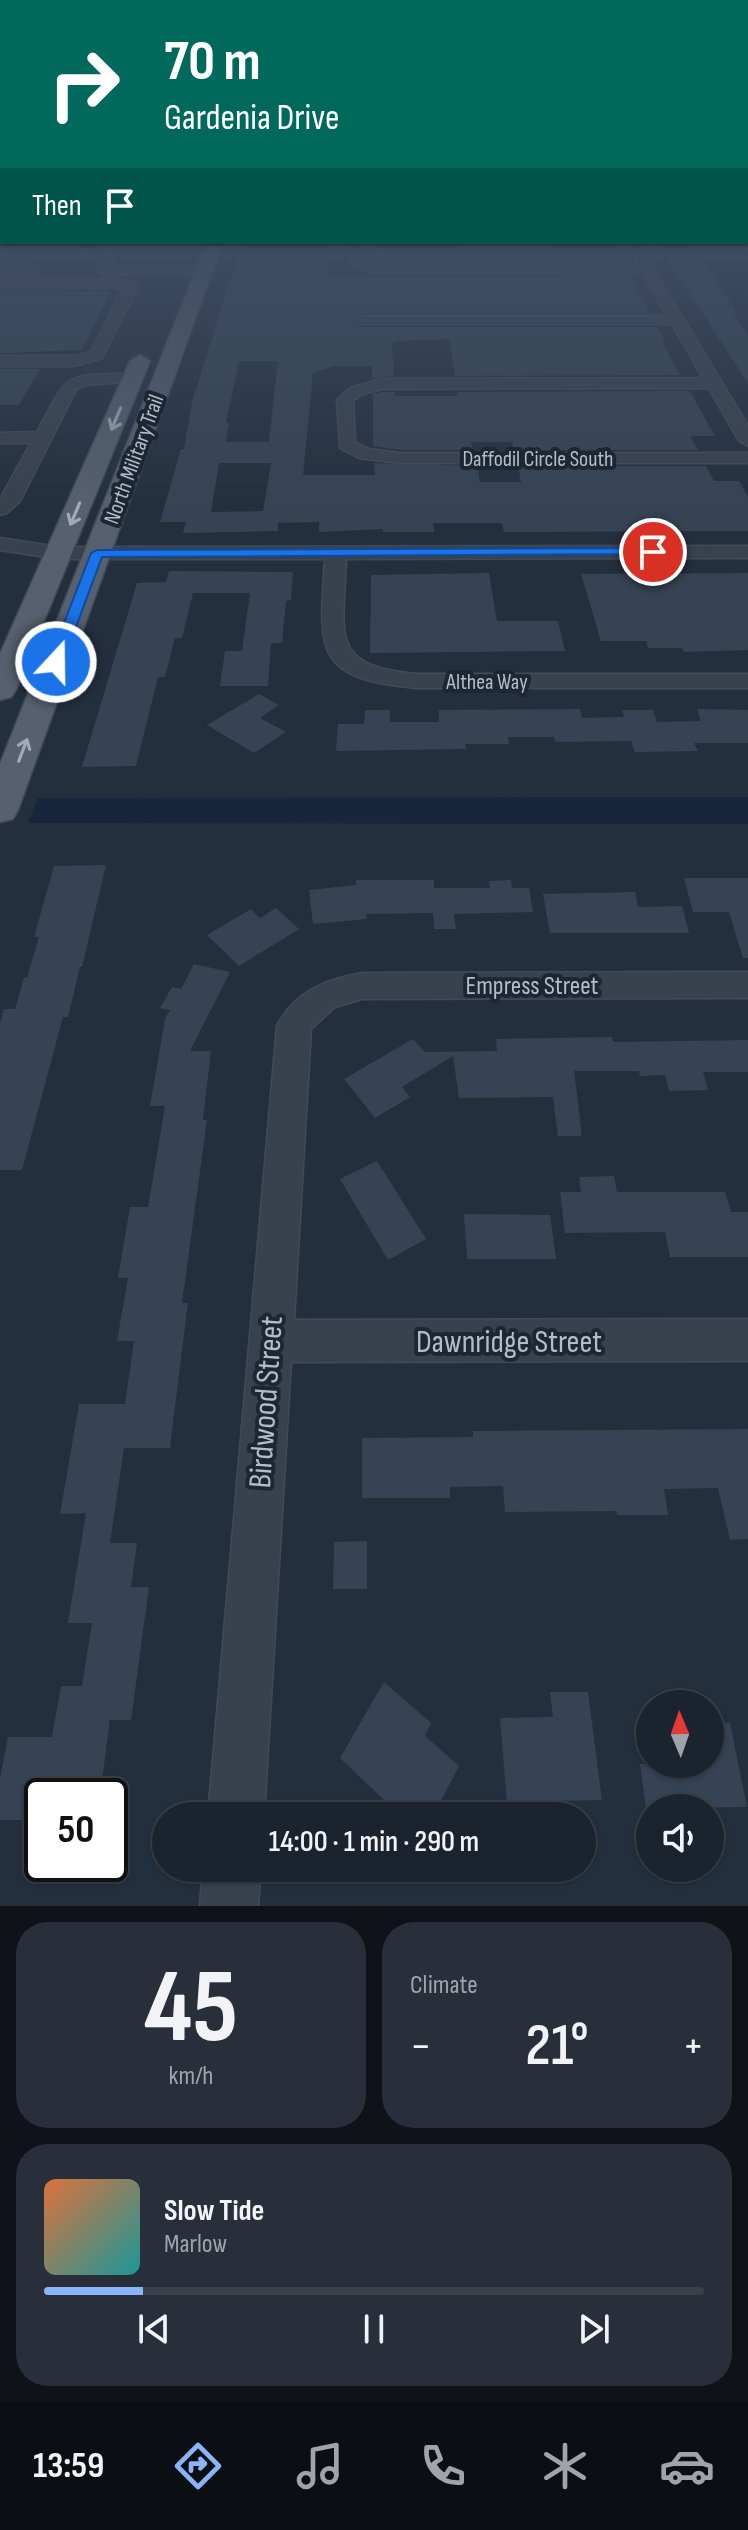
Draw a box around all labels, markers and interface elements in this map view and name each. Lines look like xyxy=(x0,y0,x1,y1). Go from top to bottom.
text: 70 m xyxy=(164,29,261,96)
icon: right xyxy=(32,32,136,136)
text: Gardenia Drive xyxy=(164,97,339,140)
icon: arrive xyxy=(98,184,142,228)
text: Then xyxy=(32,188,82,224)
street label: North Military Trail xyxy=(98,391,170,528)
one-way arrow xyxy=(107,406,122,430)
street label: Daffodil Circle South xyxy=(462,446,614,473)
one-way arrow xyxy=(67,501,82,525)
pin xyxy=(619,518,687,586)
icon: arrive xyxy=(631,530,675,574)
position arrow xyxy=(14,620,98,704)
street label: Althea Way xyxy=(445,669,528,696)
one-way arrow xyxy=(17,738,31,763)
street label: Empress Street xyxy=(465,971,599,1002)
street label: Birdwood Street xyxy=(241,1315,292,1490)
street label: Dawnridge Street xyxy=(416,1323,602,1362)
north arrow xyxy=(636,1690,724,1778)
map controls xyxy=(636,1690,724,1882)
speed limit sign: 50 xyxy=(24,1778,128,1882)
button: sound xyxy=(636,1794,724,1882)
text: 14:00 · 1 min · 290 m xyxy=(269,1824,479,1860)
text: 45 xyxy=(144,1946,238,2071)
text: Climate xyxy=(410,1970,478,2001)
text: 21° xyxy=(525,2010,589,2082)
text: − xyxy=(410,2020,432,2073)
text: + xyxy=(682,2020,704,2073)
text: km/h xyxy=(169,2061,213,2092)
text: Slow Tide xyxy=(164,2193,264,2229)
text: Marlow xyxy=(164,2229,227,2260)
icon: previous xyxy=(132,2307,176,2351)
icon: pause xyxy=(352,2307,396,2351)
icon: next xyxy=(572,2307,616,2351)
icon: directions xyxy=(170,2438,226,2494)
icon: music xyxy=(292,2438,348,2494)
icon: phone xyxy=(415,2438,471,2494)
icon: climate xyxy=(537,2438,593,2494)
icon: car xyxy=(659,2438,715,2494)
text: 13:59 xyxy=(33,2445,104,2488)

